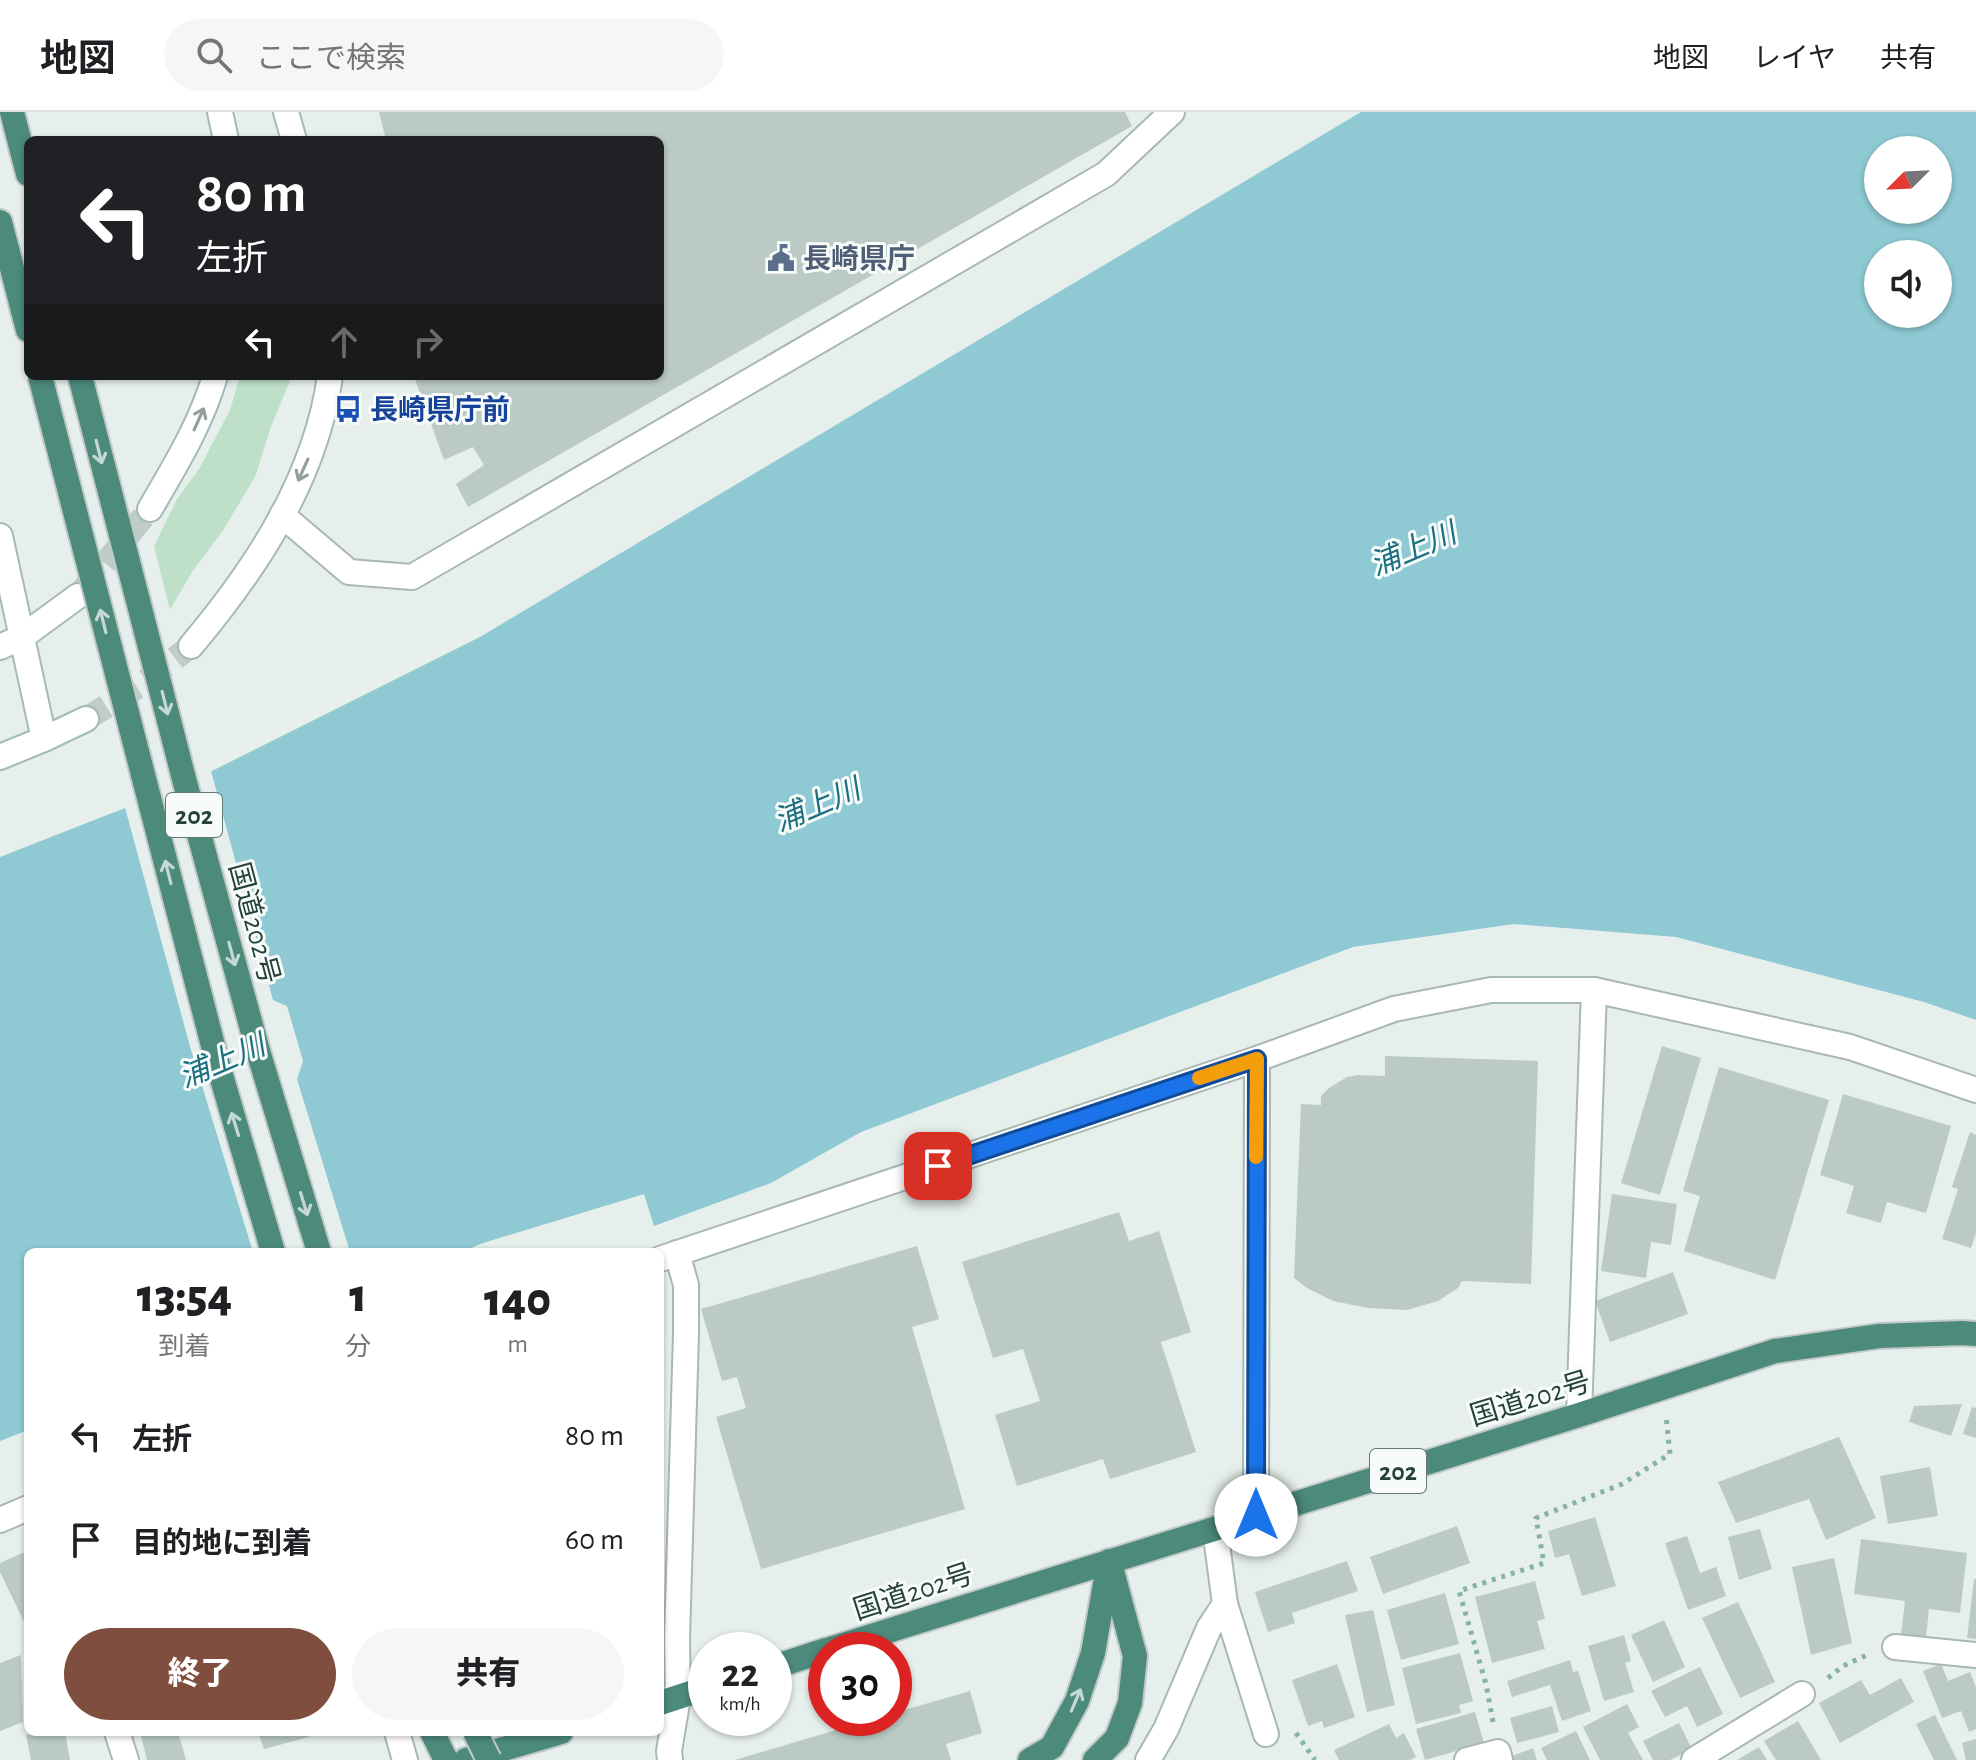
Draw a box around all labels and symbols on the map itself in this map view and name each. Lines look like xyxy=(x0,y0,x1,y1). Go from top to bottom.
north arrow xyxy=(1864,136,1952,224)
public building icon: 長崎県庁 xyxy=(766,243,796,273)
place label: 長崎県庁 xyxy=(803,244,915,274)
bus stop icon: 長崎県庁前 xyxy=(333,394,363,424)
place label: 長崎県庁前 xyxy=(370,394,510,425)
one-way arrow xyxy=(192,408,207,432)
one-way arrow xyxy=(93,438,108,464)
one-way arrow xyxy=(295,458,310,482)
water label: 浦上川 xyxy=(1365,516,1463,581)
one-way arrow xyxy=(95,608,110,634)
one-way arrow xyxy=(158,690,173,716)
water label: 浦上川 xyxy=(769,772,867,837)
road number: 202 xyxy=(166,793,222,837)
street label: 国道202号 xyxy=(223,859,285,987)
one-way arrow xyxy=(160,860,175,886)
one-way arrow xyxy=(225,941,240,967)
water label: 浦上川 xyxy=(174,1028,272,1093)
one-way arrow xyxy=(227,1111,242,1137)
pin xyxy=(904,1132,972,1200)
one-way arrow xyxy=(298,1191,312,1216)
street label: 国道202号 xyxy=(1466,1366,1594,1431)
road number: 202 xyxy=(1370,1449,1426,1493)
position arrow xyxy=(1214,1473,1298,1557)
street label: 国道202号 xyxy=(850,1558,977,1625)
speed limit sign: 30 xyxy=(808,1632,912,1736)
one-way arrow xyxy=(1069,1688,1084,1713)

